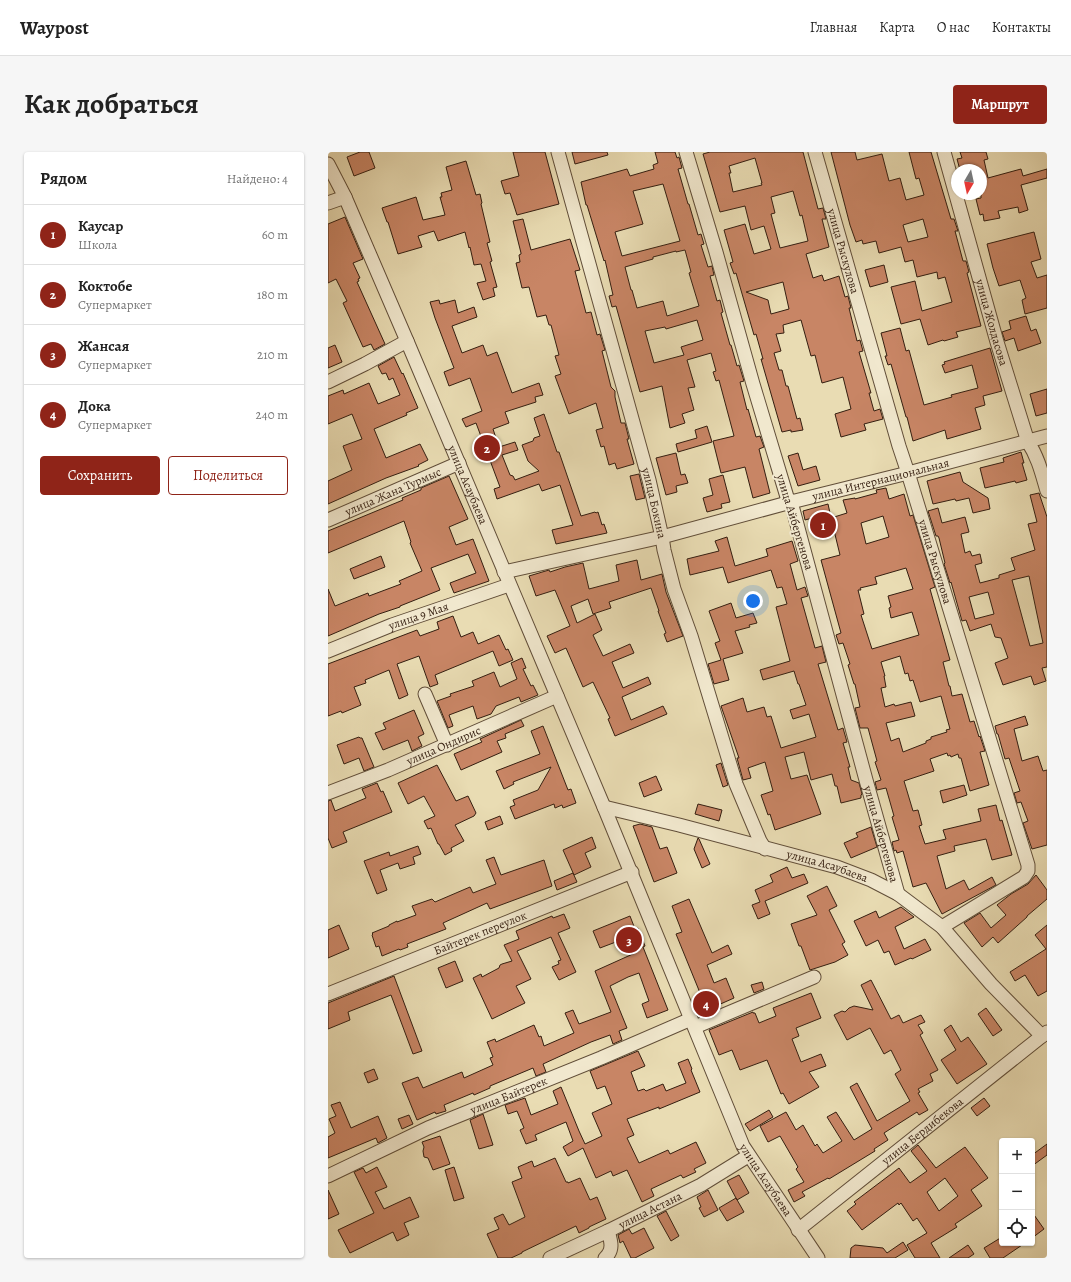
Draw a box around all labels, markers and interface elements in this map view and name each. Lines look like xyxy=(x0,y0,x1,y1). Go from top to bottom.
text: Waypost xyxy=(20,15,89,41)
text: Главная xyxy=(810,18,857,37)
text: Карта xyxy=(879,18,915,37)
text: О нас xyxy=(937,18,970,37)
text: Контакты xyxy=(992,18,1051,37)
text: Как добраться xyxy=(24,85,199,123)
button: Маршрут xyxy=(953,85,1047,124)
north arrow xyxy=(951,164,987,200)
text: Рядом xyxy=(40,167,87,190)
text: Найдено: 4 xyxy=(227,170,288,187)
street label: улица Рыскулова xyxy=(823,206,863,296)
text: Каусар xyxy=(78,216,123,236)
text: 1 xyxy=(51,226,55,243)
text: 60 m xyxy=(262,226,288,243)
text: Школа xyxy=(78,236,117,253)
text: Коктобе xyxy=(78,276,132,296)
street label: улица Жолдасова xyxy=(972,276,1012,368)
text: 2 xyxy=(50,286,56,303)
text: 180 m xyxy=(257,286,288,303)
text: Супермаркет xyxy=(78,296,152,313)
text: Жансая xyxy=(78,336,129,356)
text: 3 xyxy=(50,346,56,363)
text: 210 m xyxy=(257,346,288,363)
text: Супермаркет xyxy=(78,356,152,373)
text: Дока xyxy=(78,396,111,416)
text: 4 xyxy=(50,406,56,423)
text: 240 m xyxy=(256,406,288,423)
text: Супермаркет xyxy=(78,416,152,433)
pin: 2 xyxy=(474,433,500,463)
street label: улица Асаубаева xyxy=(444,442,492,527)
street label: улица Интернациональная xyxy=(810,454,951,505)
button: Сохранить xyxy=(40,456,160,495)
button: Поделиться xyxy=(168,456,288,495)
street label: улица Жана Турмыс xyxy=(342,464,444,520)
street label: улица Бокина xyxy=(638,465,670,540)
street label: улица Айбергенова xyxy=(772,471,817,572)
pin: 1 xyxy=(810,510,836,540)
street label: улица Рыскулова xyxy=(914,516,956,606)
your location xyxy=(743,591,763,611)
street label: улица 9 Мая xyxy=(385,598,451,634)
street label: улица Ондирис xyxy=(403,722,483,769)
street label: улица Айбергенова xyxy=(860,783,902,885)
street label: улица Асаубаева xyxy=(784,846,871,886)
street label: Байтерек переулок xyxy=(431,907,529,959)
pin: 3 xyxy=(616,925,642,955)
pin: 4 xyxy=(693,989,719,1019)
street label: улица Байтерек xyxy=(467,1073,550,1118)
street label: улица Бердибекова xyxy=(878,1093,967,1169)
map controls xyxy=(999,1138,1035,1246)
button: + xyxy=(999,1138,1035,1174)
street label: улица Асаубаева xyxy=(735,1140,796,1220)
button: − xyxy=(999,1174,1035,1210)
street label: улица Астана xyxy=(615,1188,685,1233)
button: locate xyxy=(999,1210,1035,1246)

